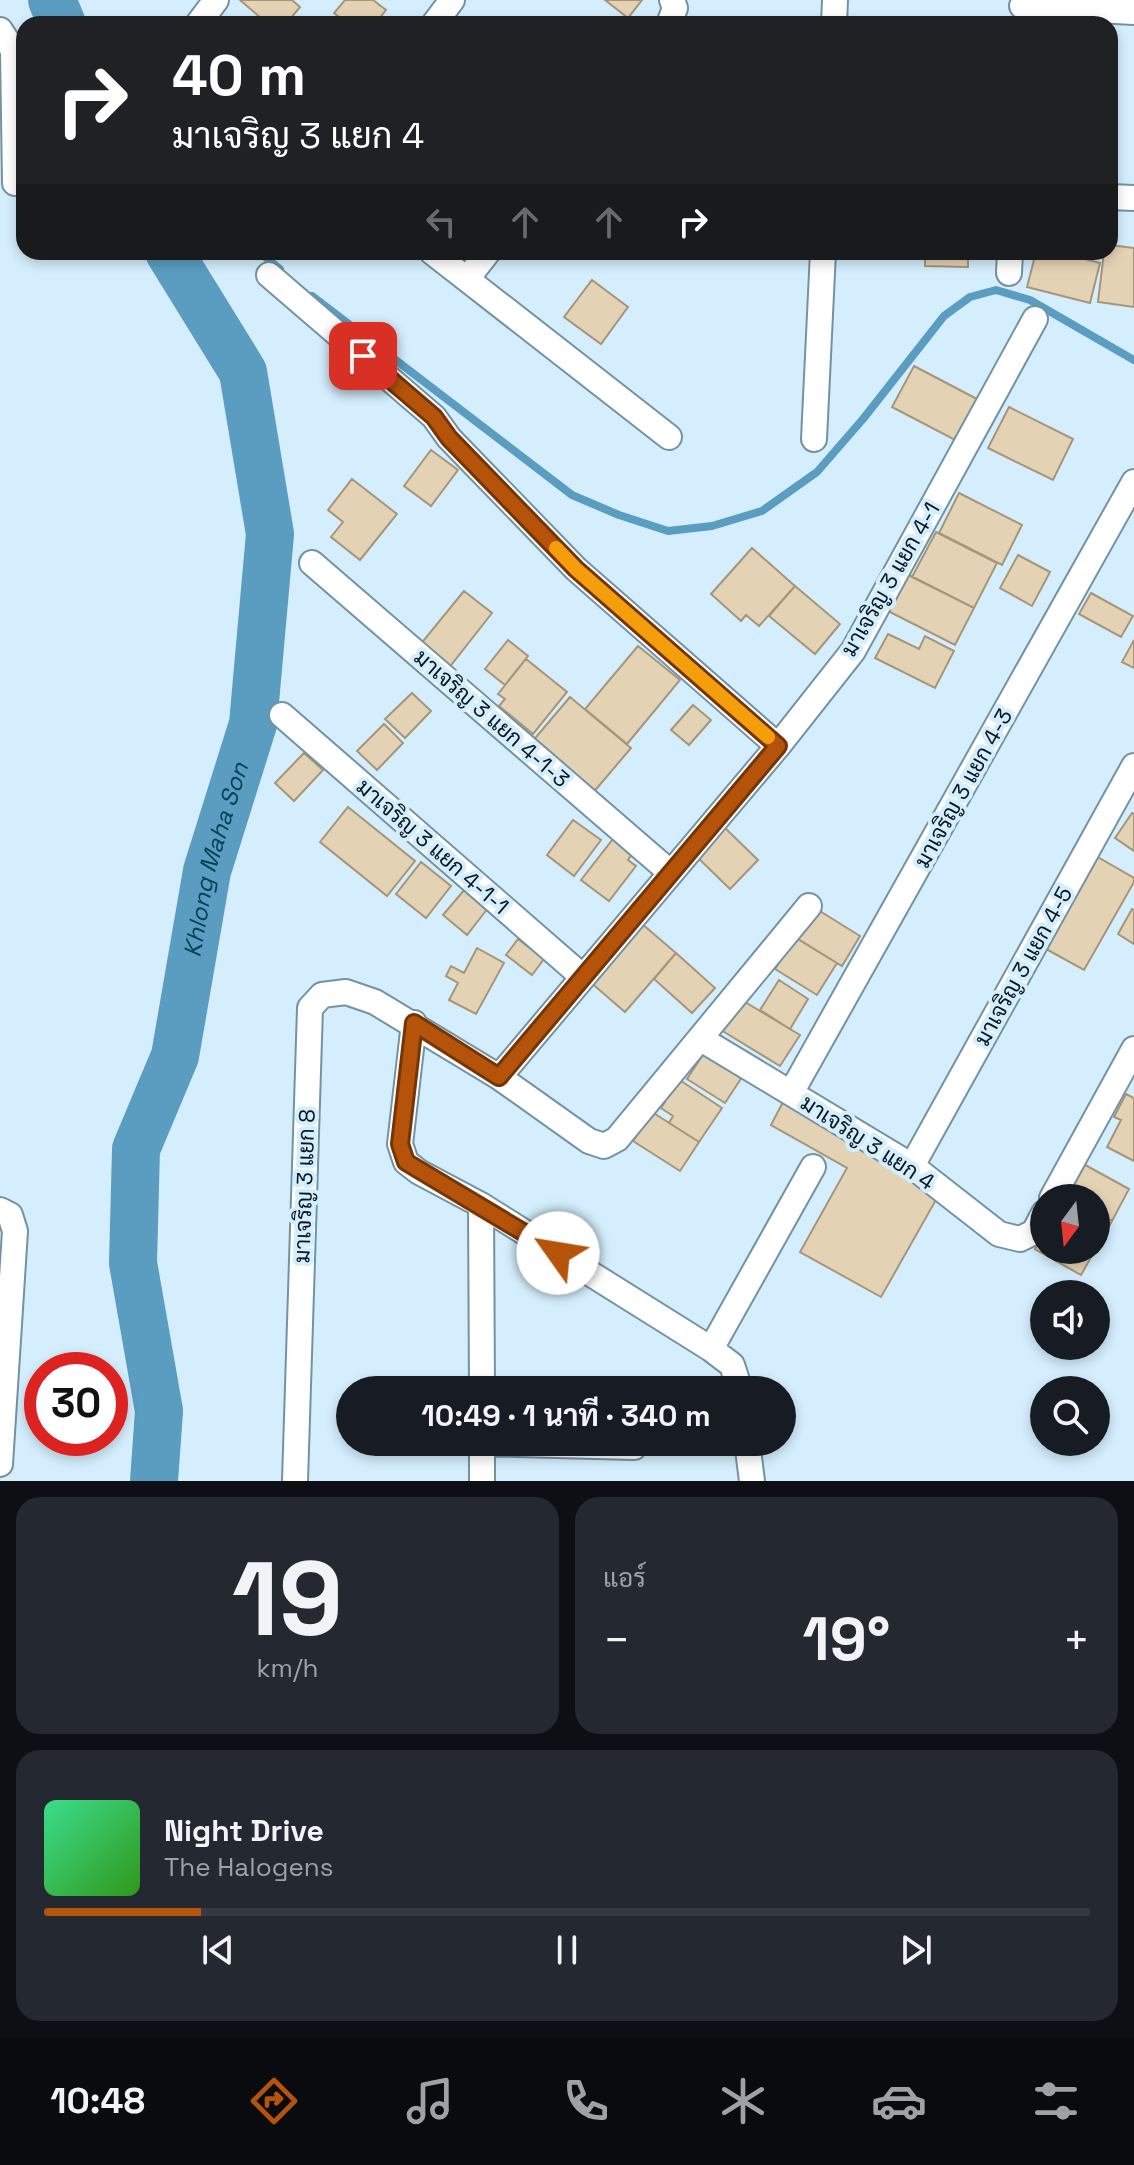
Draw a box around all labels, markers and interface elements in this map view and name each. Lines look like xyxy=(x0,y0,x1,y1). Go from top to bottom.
text: 40 m xyxy=(172,40,306,111)
icon: right xyxy=(40,48,144,152)
text: มาเจริญ 3 แยก 4 xyxy=(172,113,424,159)
icon: left xyxy=(419,200,463,244)
icon: ahead xyxy=(503,200,547,244)
icon: ahead xyxy=(587,200,631,244)
icon: right xyxy=(671,200,715,244)
pin xyxy=(329,322,397,390)
icon: arrive xyxy=(341,334,385,378)
street label: มาเจริญ 3 แยก 4-1 xyxy=(835,497,945,661)
street label: มาเจริญ 3 แยก 4-1-3 xyxy=(409,643,575,793)
street label: มาเจริญ 3 แยก 4-3 xyxy=(908,704,1018,872)
water label: Khlong Maha Son xyxy=(176,757,255,959)
street label: มาเจริญ 3 แยก 4-1-1 xyxy=(351,772,515,920)
street label: มาเจริญ 3 แยก 4-5 xyxy=(968,882,1078,1050)
street label: มาเจริญ 3 แยก 4 xyxy=(796,1088,940,1196)
street label: มาเจริญ 3 แยก 8 xyxy=(287,1109,321,1263)
north arrow xyxy=(1030,1184,1110,1264)
map controls xyxy=(1030,1184,1110,1456)
position arrow xyxy=(516,1211,600,1295)
button: sound xyxy=(1030,1280,1110,1360)
speed limit sign: 30 xyxy=(24,1352,128,1456)
button: search xyxy=(1030,1376,1110,1456)
text: 10:49 · 1 นาที · 340 m xyxy=(421,1396,711,1435)
text: 19 xyxy=(232,1533,343,1665)
text: แอร์ xyxy=(603,1561,646,1595)
text: 19° xyxy=(803,1601,890,1678)
text: − xyxy=(603,1612,630,1668)
text: + xyxy=(1063,1612,1090,1668)
text: km/h xyxy=(257,1651,318,1685)
text: Night Drive xyxy=(164,1811,324,1850)
text: The Halogens xyxy=(164,1850,333,1884)
icon: previous xyxy=(196,1928,240,1972)
icon: pause xyxy=(545,1928,589,1972)
icon: next xyxy=(894,1928,938,1972)
icon: directions xyxy=(246,2073,302,2129)
icon: music xyxy=(402,2073,458,2129)
icon: phone xyxy=(558,2073,614,2129)
icon: climate xyxy=(715,2073,771,2129)
icon: car xyxy=(871,2073,927,2129)
icon: filters xyxy=(1028,2073,1084,2129)
text: 10:48 xyxy=(50,2078,145,2124)

